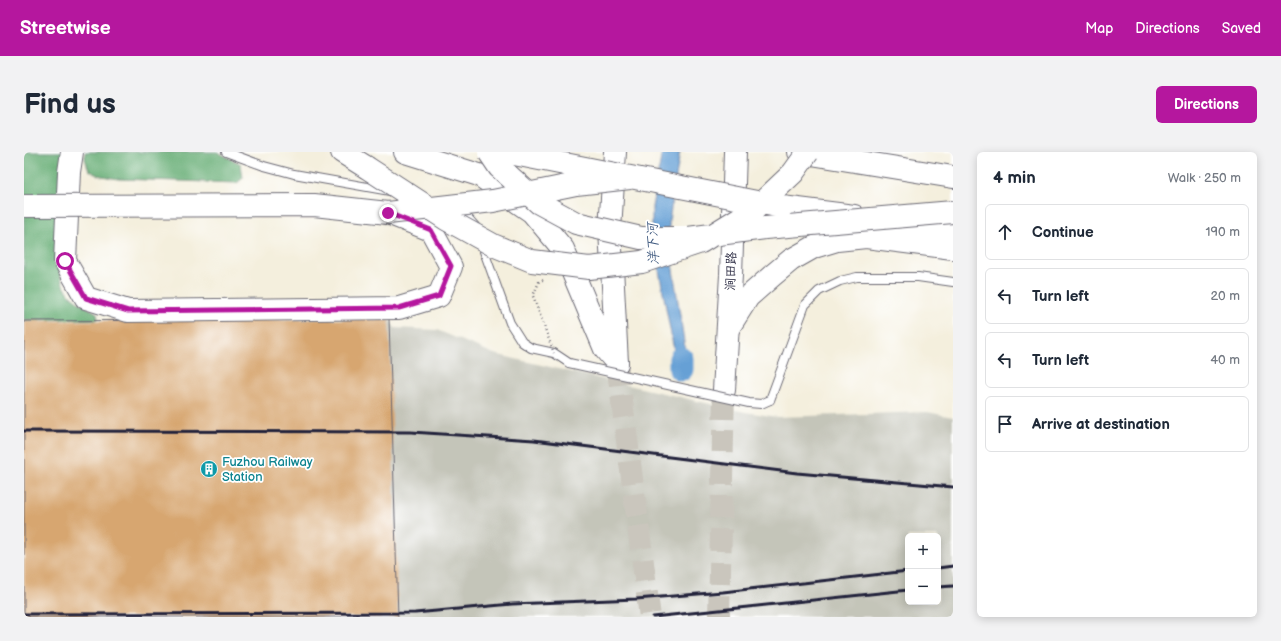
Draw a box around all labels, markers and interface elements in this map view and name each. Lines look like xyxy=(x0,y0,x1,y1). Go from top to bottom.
text: Streetwise xyxy=(20,17,111,40)
text: Map xyxy=(1085,20,1113,37)
text: Directions xyxy=(1135,20,1200,37)
text: Saved xyxy=(1222,20,1261,37)
button: Directions xyxy=(1156,86,1257,123)
text: Find us xyxy=(24,88,116,121)
text: 4 min xyxy=(993,168,1036,188)
text: Walk · 250 m xyxy=(1168,170,1241,186)
route end xyxy=(379,204,397,222)
water label: 洋下河 xyxy=(644,221,662,265)
icon: ahead xyxy=(994,221,1016,243)
text: Continue xyxy=(1032,223,1094,242)
text: 190 m xyxy=(1206,224,1240,240)
street label: 涧田路 xyxy=(722,251,740,291)
route start xyxy=(56,252,74,270)
icon: left xyxy=(994,285,1016,307)
text: Turn left xyxy=(1032,287,1089,306)
text: 20 m xyxy=(1210,288,1240,304)
icon: left xyxy=(994,349,1016,371)
text: Turn left xyxy=(1032,351,1089,370)
text: 40 m xyxy=(1210,352,1240,368)
icon: arrive xyxy=(994,413,1016,435)
text: Arrive at destination xyxy=(1032,415,1170,434)
place label: Fuzhou Railway Station xyxy=(222,454,313,485)
building icon: Fuzhou Railway Station xyxy=(199,459,219,479)
map controls xyxy=(905,533,941,605)
button: + xyxy=(905,533,941,569)
button: − xyxy=(905,569,941,605)

